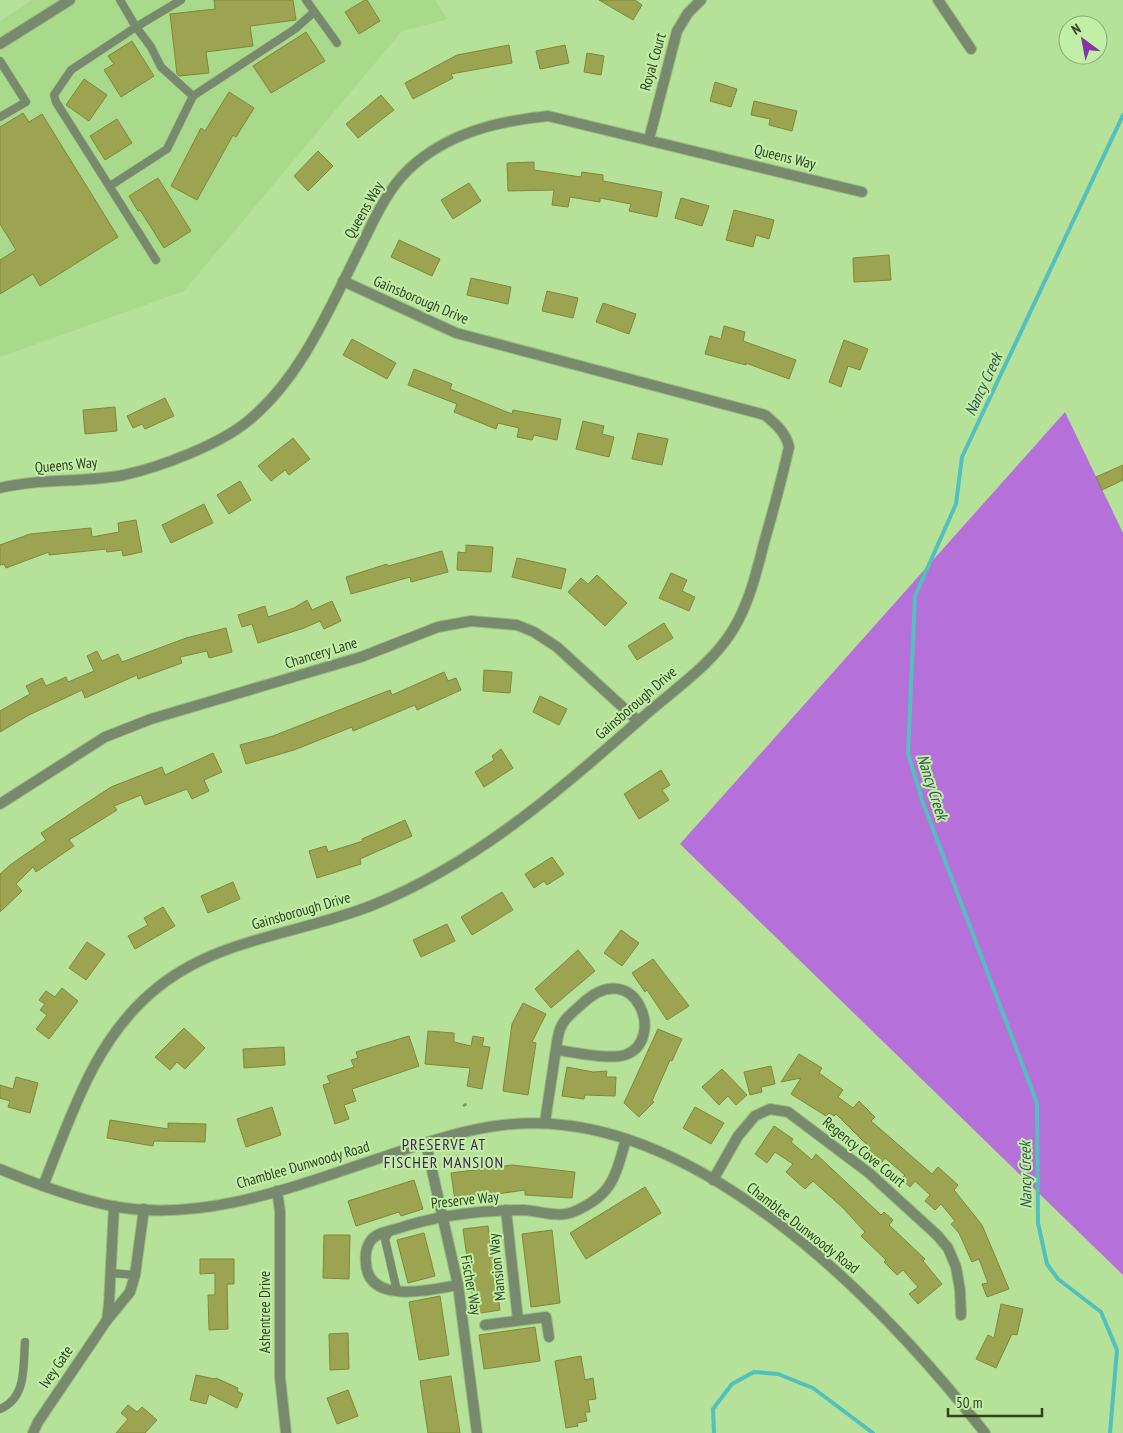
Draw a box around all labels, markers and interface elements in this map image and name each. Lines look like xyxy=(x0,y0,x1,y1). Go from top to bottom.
north arrow xyxy=(1058,15,1108,65)
text: N xyxy=(1068,19,1084,39)
street label: Royal Court xyxy=(635,31,670,93)
street label: Queens Way xyxy=(752,140,818,173)
street label: Queens Way xyxy=(340,177,388,242)
street label: Gainsborough Drive xyxy=(371,271,472,328)
water label: Nancy Creek xyxy=(960,348,1007,419)
street label: Queens Way xyxy=(34,452,98,477)
street label: Chancery Lane xyxy=(282,633,359,673)
street label: Gainsborough Drive xyxy=(591,662,680,743)
water label: Nancy Creek xyxy=(913,752,953,824)
street label: Gainsborough Drive xyxy=(249,887,352,934)
street label: Regency Cove Court xyxy=(819,1112,910,1191)
district label: PRESERVE AT FISCHER MANSION xyxy=(384,1134,504,1172)
street label: Chamblee Dunwoody Road xyxy=(234,1136,372,1193)
water label: Nancy Creek xyxy=(1014,1139,1036,1209)
street label: Chamblee Dunwoody Road xyxy=(743,1178,863,1278)
street label: Preserve Way xyxy=(430,1186,500,1213)
street label: Mansion Way xyxy=(483,1232,509,1302)
street label: Fischer Way xyxy=(457,1253,486,1317)
street label: Ashentree Drive xyxy=(255,1271,274,1353)
street label: Ivey Gate xyxy=(35,1342,77,1392)
scale bar xyxy=(948,1386,1042,1418)
text: 50 m xyxy=(956,1393,982,1412)

